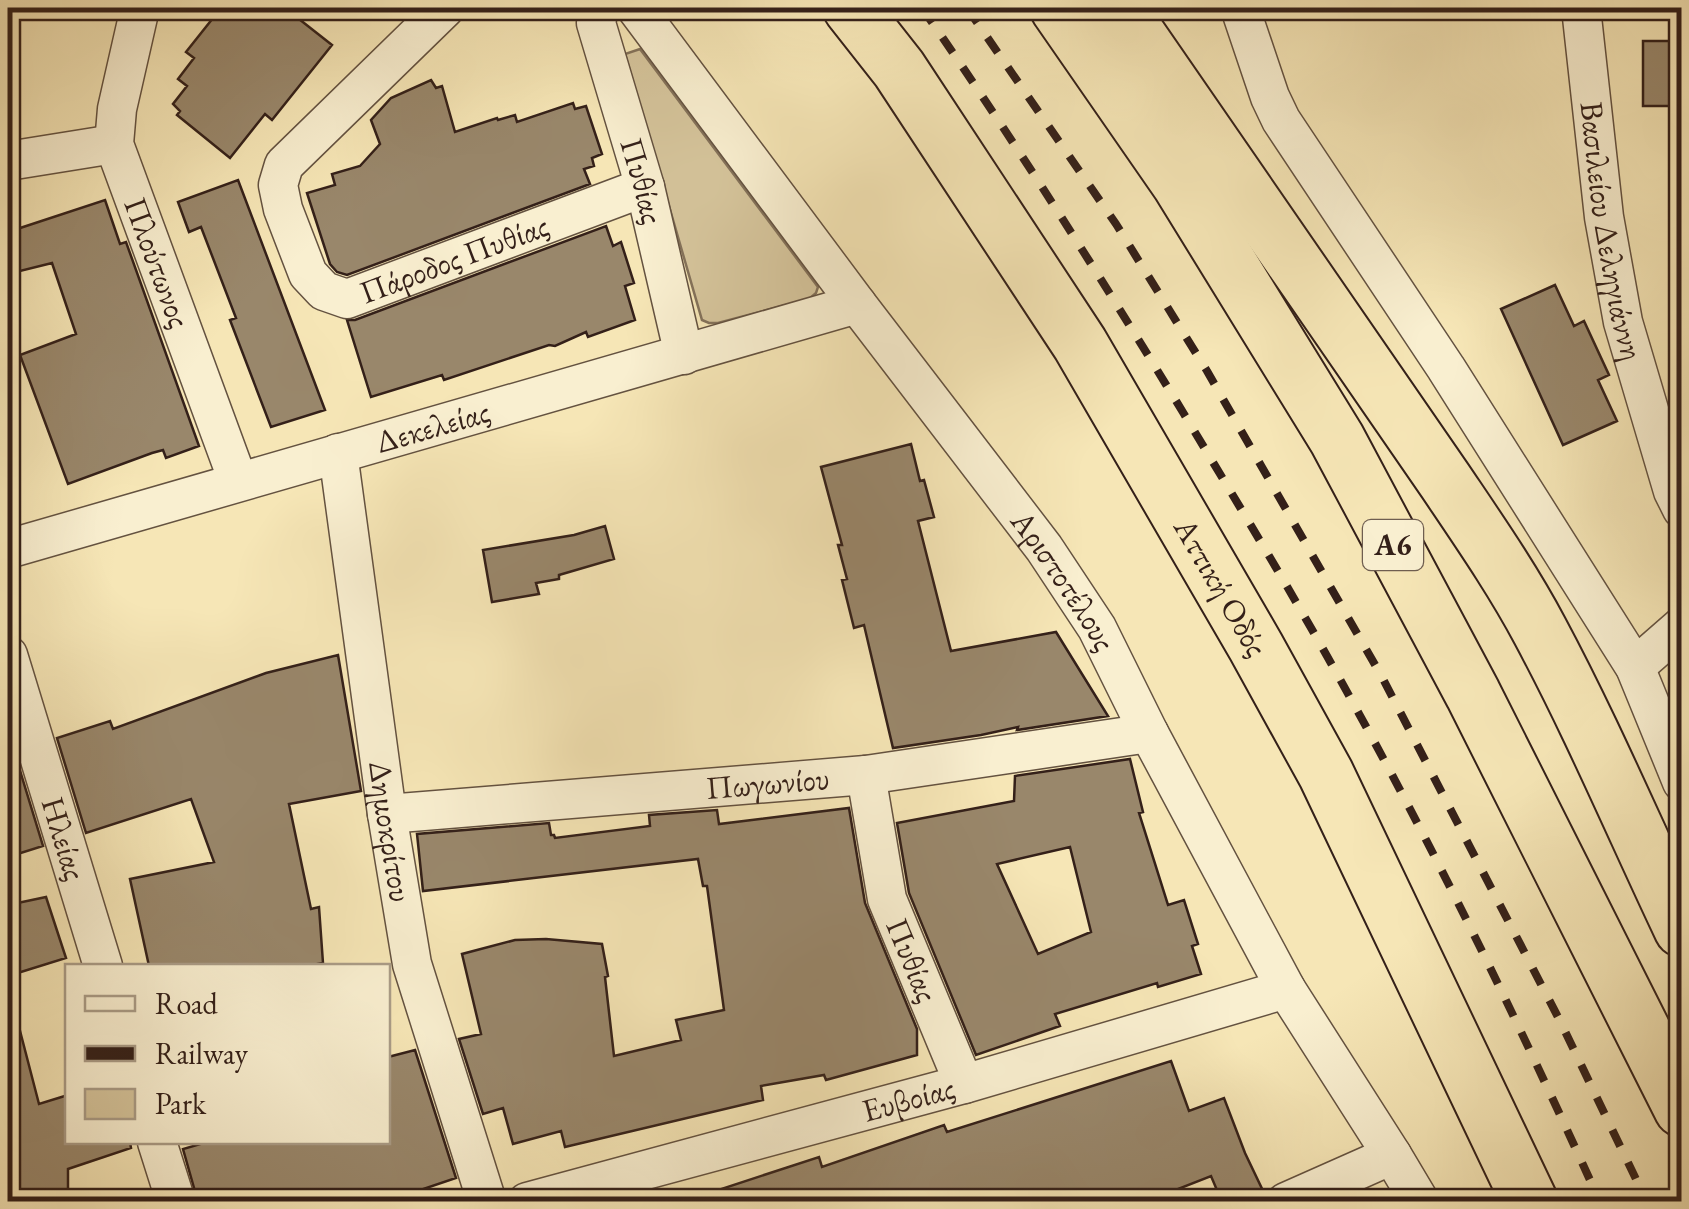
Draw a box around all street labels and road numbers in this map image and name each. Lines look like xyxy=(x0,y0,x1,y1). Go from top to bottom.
street label: Βασιλείου Δεληγιάννη xyxy=(1570,100,1654,365)
street label: Πυθίας xyxy=(611,133,674,228)
street label: Πλούτωνος xyxy=(114,191,201,334)
street label: Πάροδος Πυθίας xyxy=(354,204,554,313)
street label: Δεκελείας xyxy=(371,390,495,463)
street label: Αριστοτέλους xyxy=(1001,501,1126,658)
street label: Αττική Οδός xyxy=(1164,509,1278,664)
road number: Α6 xyxy=(1363,520,1423,570)
street label: Πωγωνίου xyxy=(704,757,831,809)
street label: Δημοκρίτου xyxy=(359,758,422,905)
street label: Ηλείας xyxy=(32,792,97,885)
street label: Πυθίας xyxy=(876,912,949,1009)
street label: Ευβοίας xyxy=(857,1066,959,1132)

